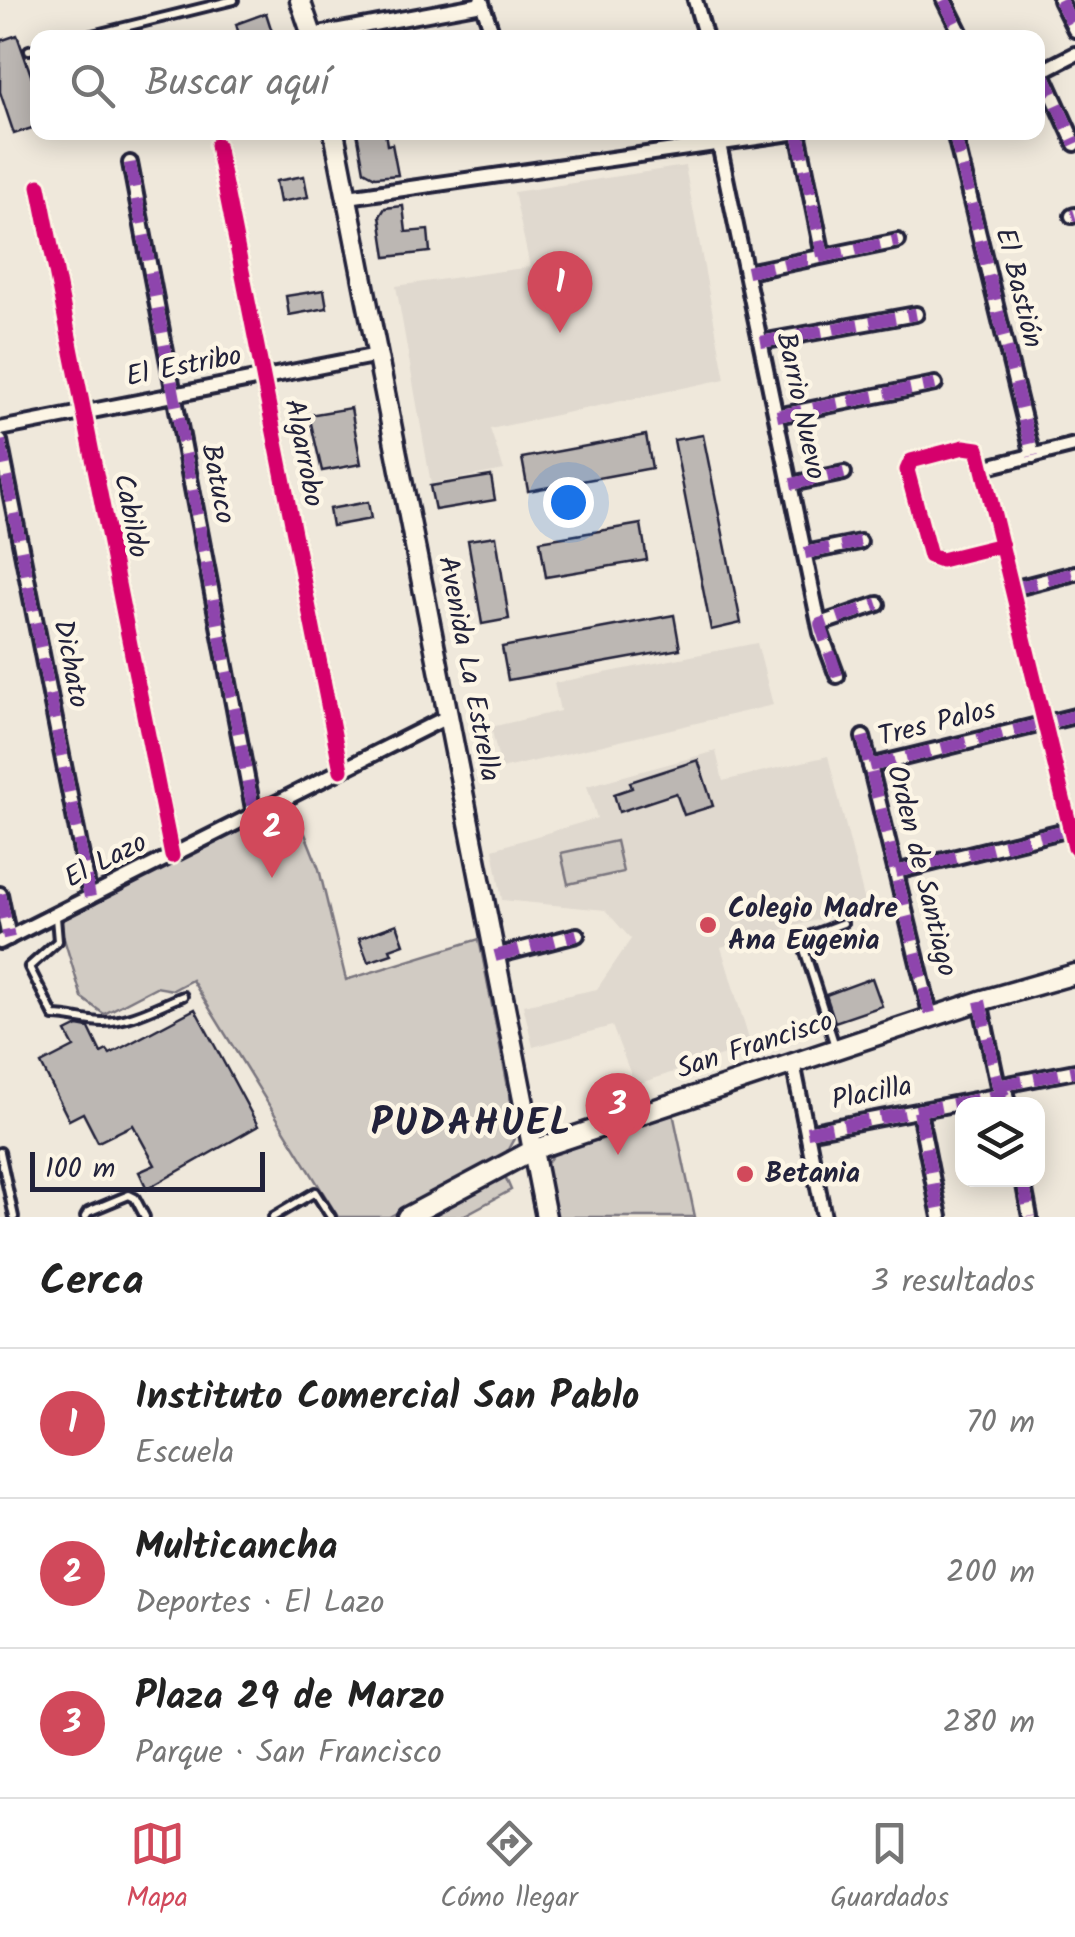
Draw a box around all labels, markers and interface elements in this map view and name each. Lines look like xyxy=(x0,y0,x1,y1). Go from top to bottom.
search box xyxy=(30,30,1045,140)
text: Buscar aquí xyxy=(145,55,329,115)
icon: search xyxy=(65,58,120,113)
street label: El Bastión xyxy=(981,223,1055,353)
pin: 1 xyxy=(528,250,592,333)
street label: Barrio Nuevo xyxy=(762,328,838,484)
street label: El Estribo xyxy=(122,334,246,400)
street label: Algarrobo xyxy=(271,395,335,511)
street label: Batuco xyxy=(187,440,247,528)
street label: Cabildo xyxy=(100,470,160,562)
your location xyxy=(543,477,594,528)
street label: Avenida La Estrella xyxy=(424,552,512,786)
street label: Dichato xyxy=(39,616,101,712)
street label: Tres Palos xyxy=(873,688,1001,760)
street label: Orden de Santiago xyxy=(873,761,969,981)
pin: 2 xyxy=(240,796,304,878)
street label: El Lazo xyxy=(57,821,155,901)
place label: Colegio Madre Ana Eugenia xyxy=(728,887,898,964)
marker: Colegio Madre Ana Eugenia xyxy=(697,914,719,936)
street label: San Francisco xyxy=(671,1000,839,1092)
street label: Placilla xyxy=(828,1064,916,1124)
pin: 3 xyxy=(586,1072,650,1155)
district label: PUDAHUEL xyxy=(371,1095,573,1155)
map controls xyxy=(955,1097,1045,1187)
button: layers xyxy=(955,1097,1045,1187)
scale bar xyxy=(30,1147,265,1192)
text: 100 m xyxy=(45,1147,115,1192)
place label: Betania xyxy=(765,1152,860,1197)
marker: Betania xyxy=(734,1163,756,1185)
text: Cerca xyxy=(40,1249,144,1316)
text: 3 resultados xyxy=(871,1257,1035,1308)
text: Instituto Comercial San Pablo xyxy=(135,1368,639,1428)
text: 1 xyxy=(68,1398,77,1449)
text: 70 m xyxy=(966,1398,1035,1449)
text: Escuela xyxy=(135,1428,234,1479)
text: Multicancha xyxy=(135,1518,338,1578)
text: 2 xyxy=(63,1548,82,1599)
text: 200 m xyxy=(946,1548,1035,1599)
text: Deportes · El Lazo xyxy=(135,1578,385,1629)
text: Plaza 29 de Marzo xyxy=(135,1668,445,1728)
text: 3 xyxy=(64,1698,81,1749)
text: 280 m xyxy=(943,1698,1035,1749)
text: Parque · San Francisco xyxy=(135,1728,442,1779)
tab: Mapa xyxy=(126,1816,188,1921)
tab: Cómo llegar xyxy=(440,1816,578,1921)
tab: Guardados xyxy=(830,1816,949,1921)

